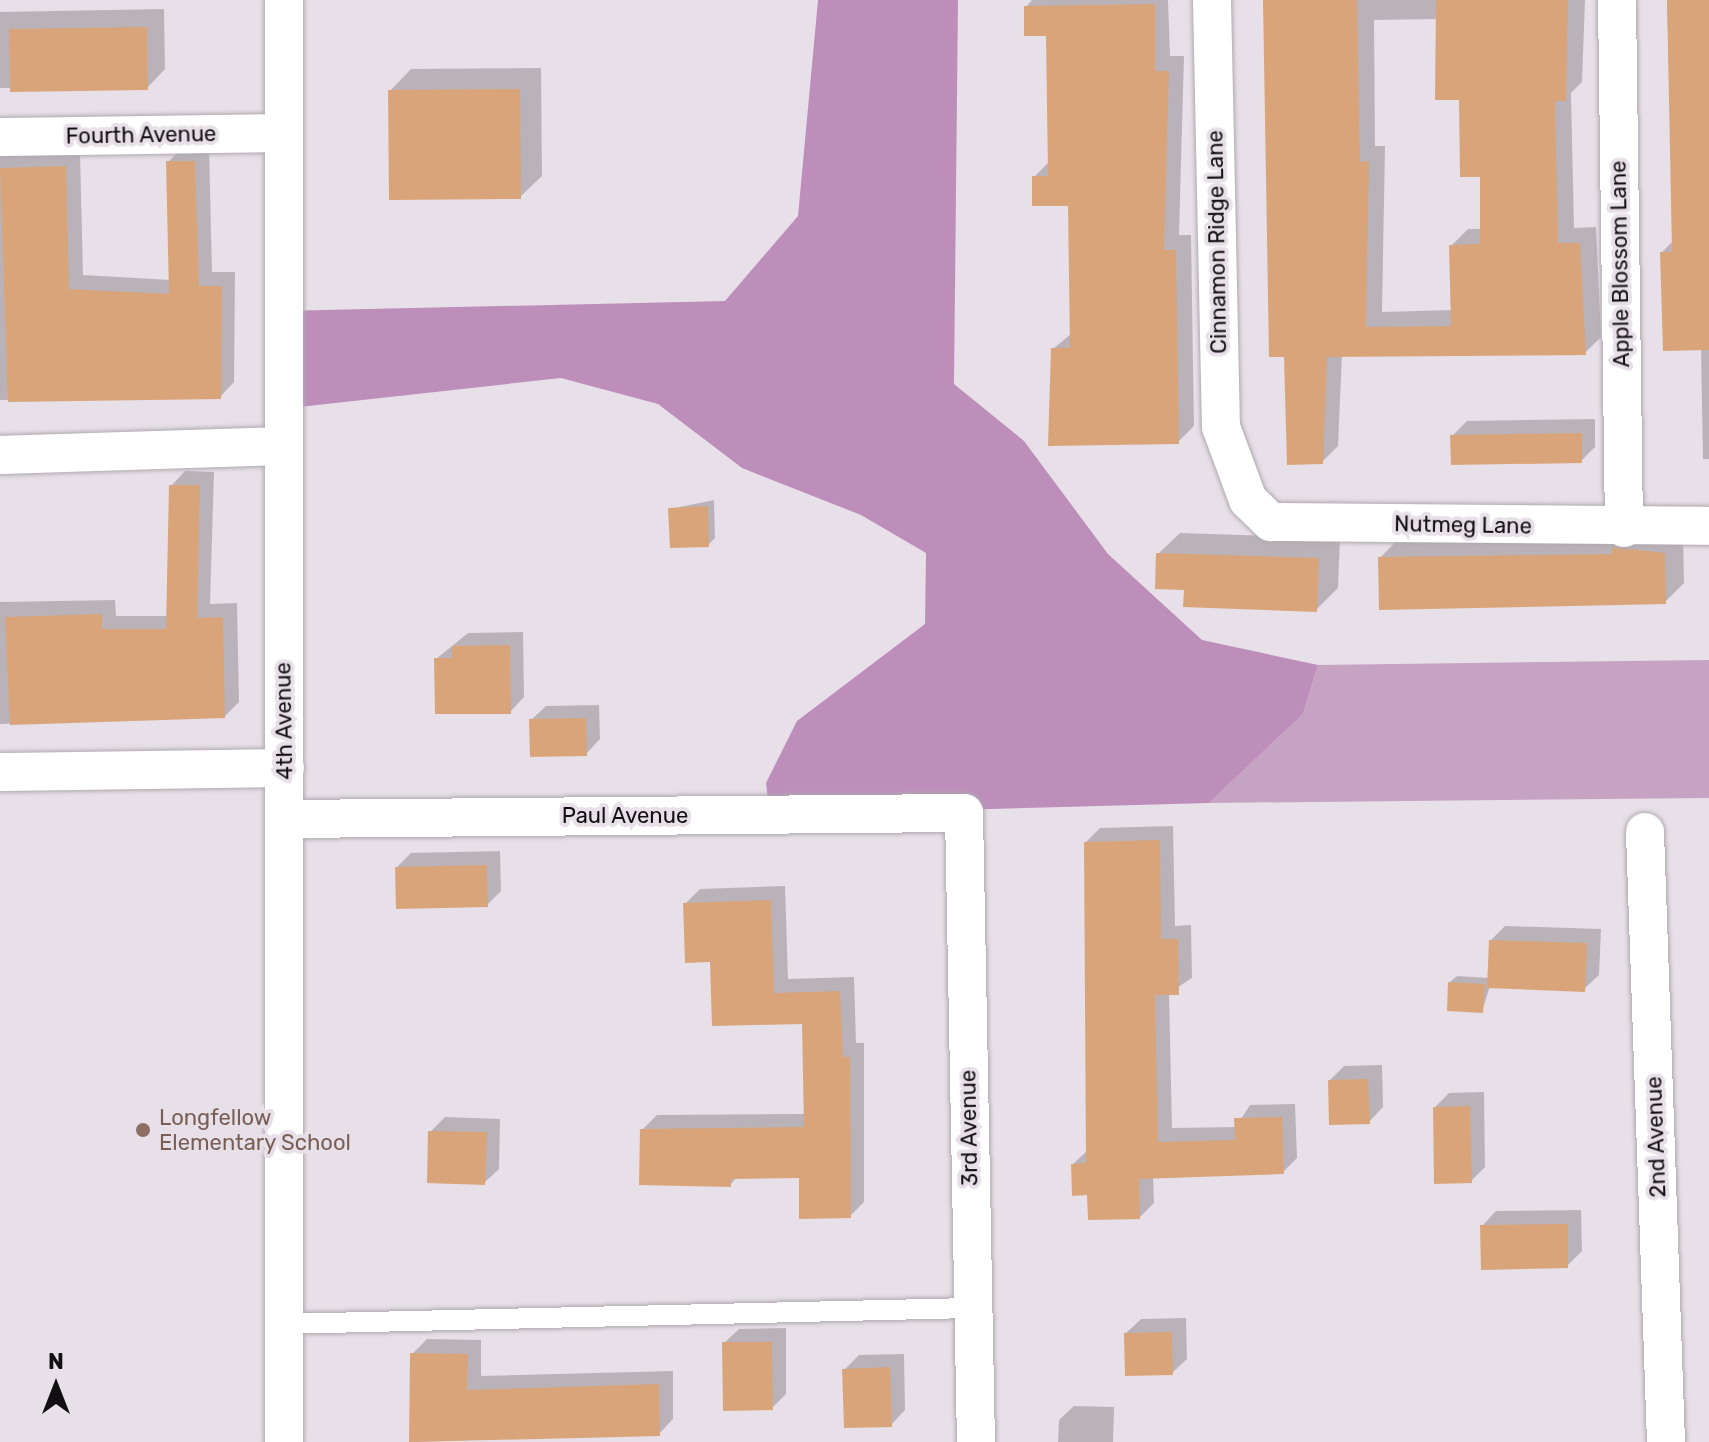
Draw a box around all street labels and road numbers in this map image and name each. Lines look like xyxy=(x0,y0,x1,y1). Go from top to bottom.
street label: Fourth Avenue xyxy=(65,120,217,150)
street label: Cinnamon Ridge Lane xyxy=(1202,130,1232,354)
street label: Apple Blossom Lane xyxy=(1605,160,1635,368)
street label: Nutmeg Lane xyxy=(1394,511,1532,539)
street label: 4th Avenue xyxy=(270,662,298,780)
street label: Paul Avenue xyxy=(561,803,689,829)
street label: 3rd Avenue xyxy=(955,1069,983,1187)
street label: 2nd Avenue xyxy=(1641,1076,1671,1198)

